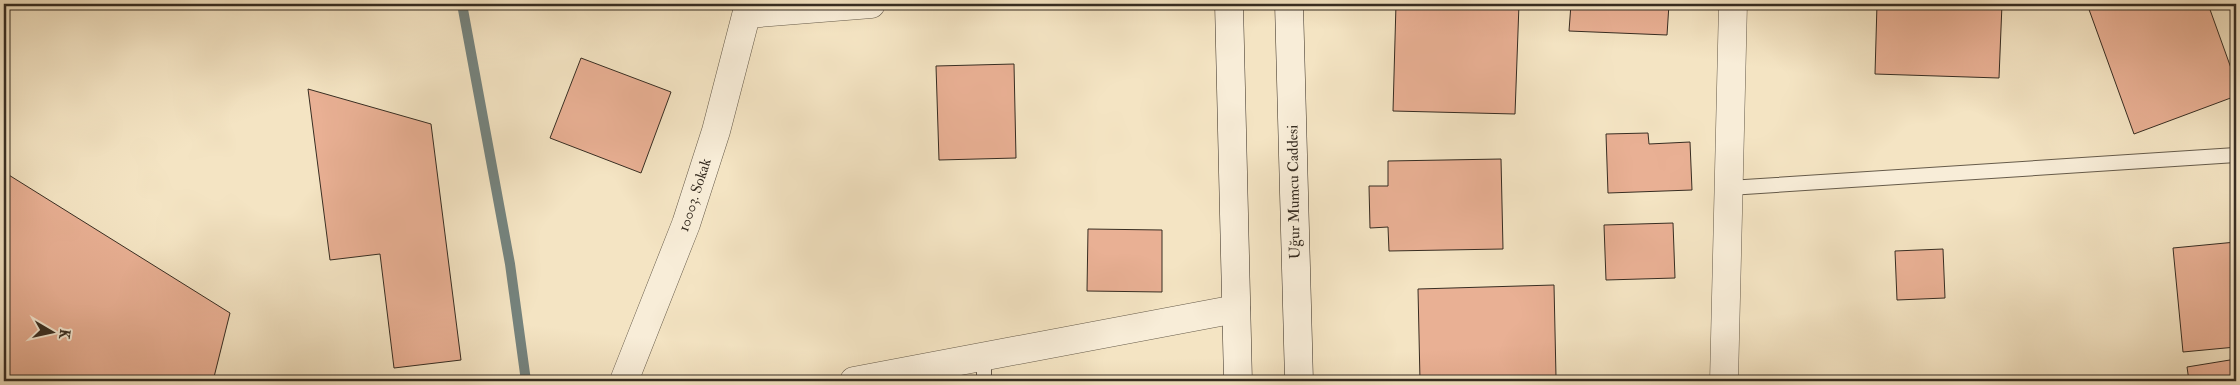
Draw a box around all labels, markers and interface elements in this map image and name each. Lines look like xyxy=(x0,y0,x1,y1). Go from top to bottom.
street label: Uğur Mumcu Caddesi xyxy=(1283,125,1305,259)
street label: 10003. Sokak xyxy=(674,156,716,234)
north arrow xyxy=(28,308,78,358)
text: K xyxy=(55,328,74,341)

